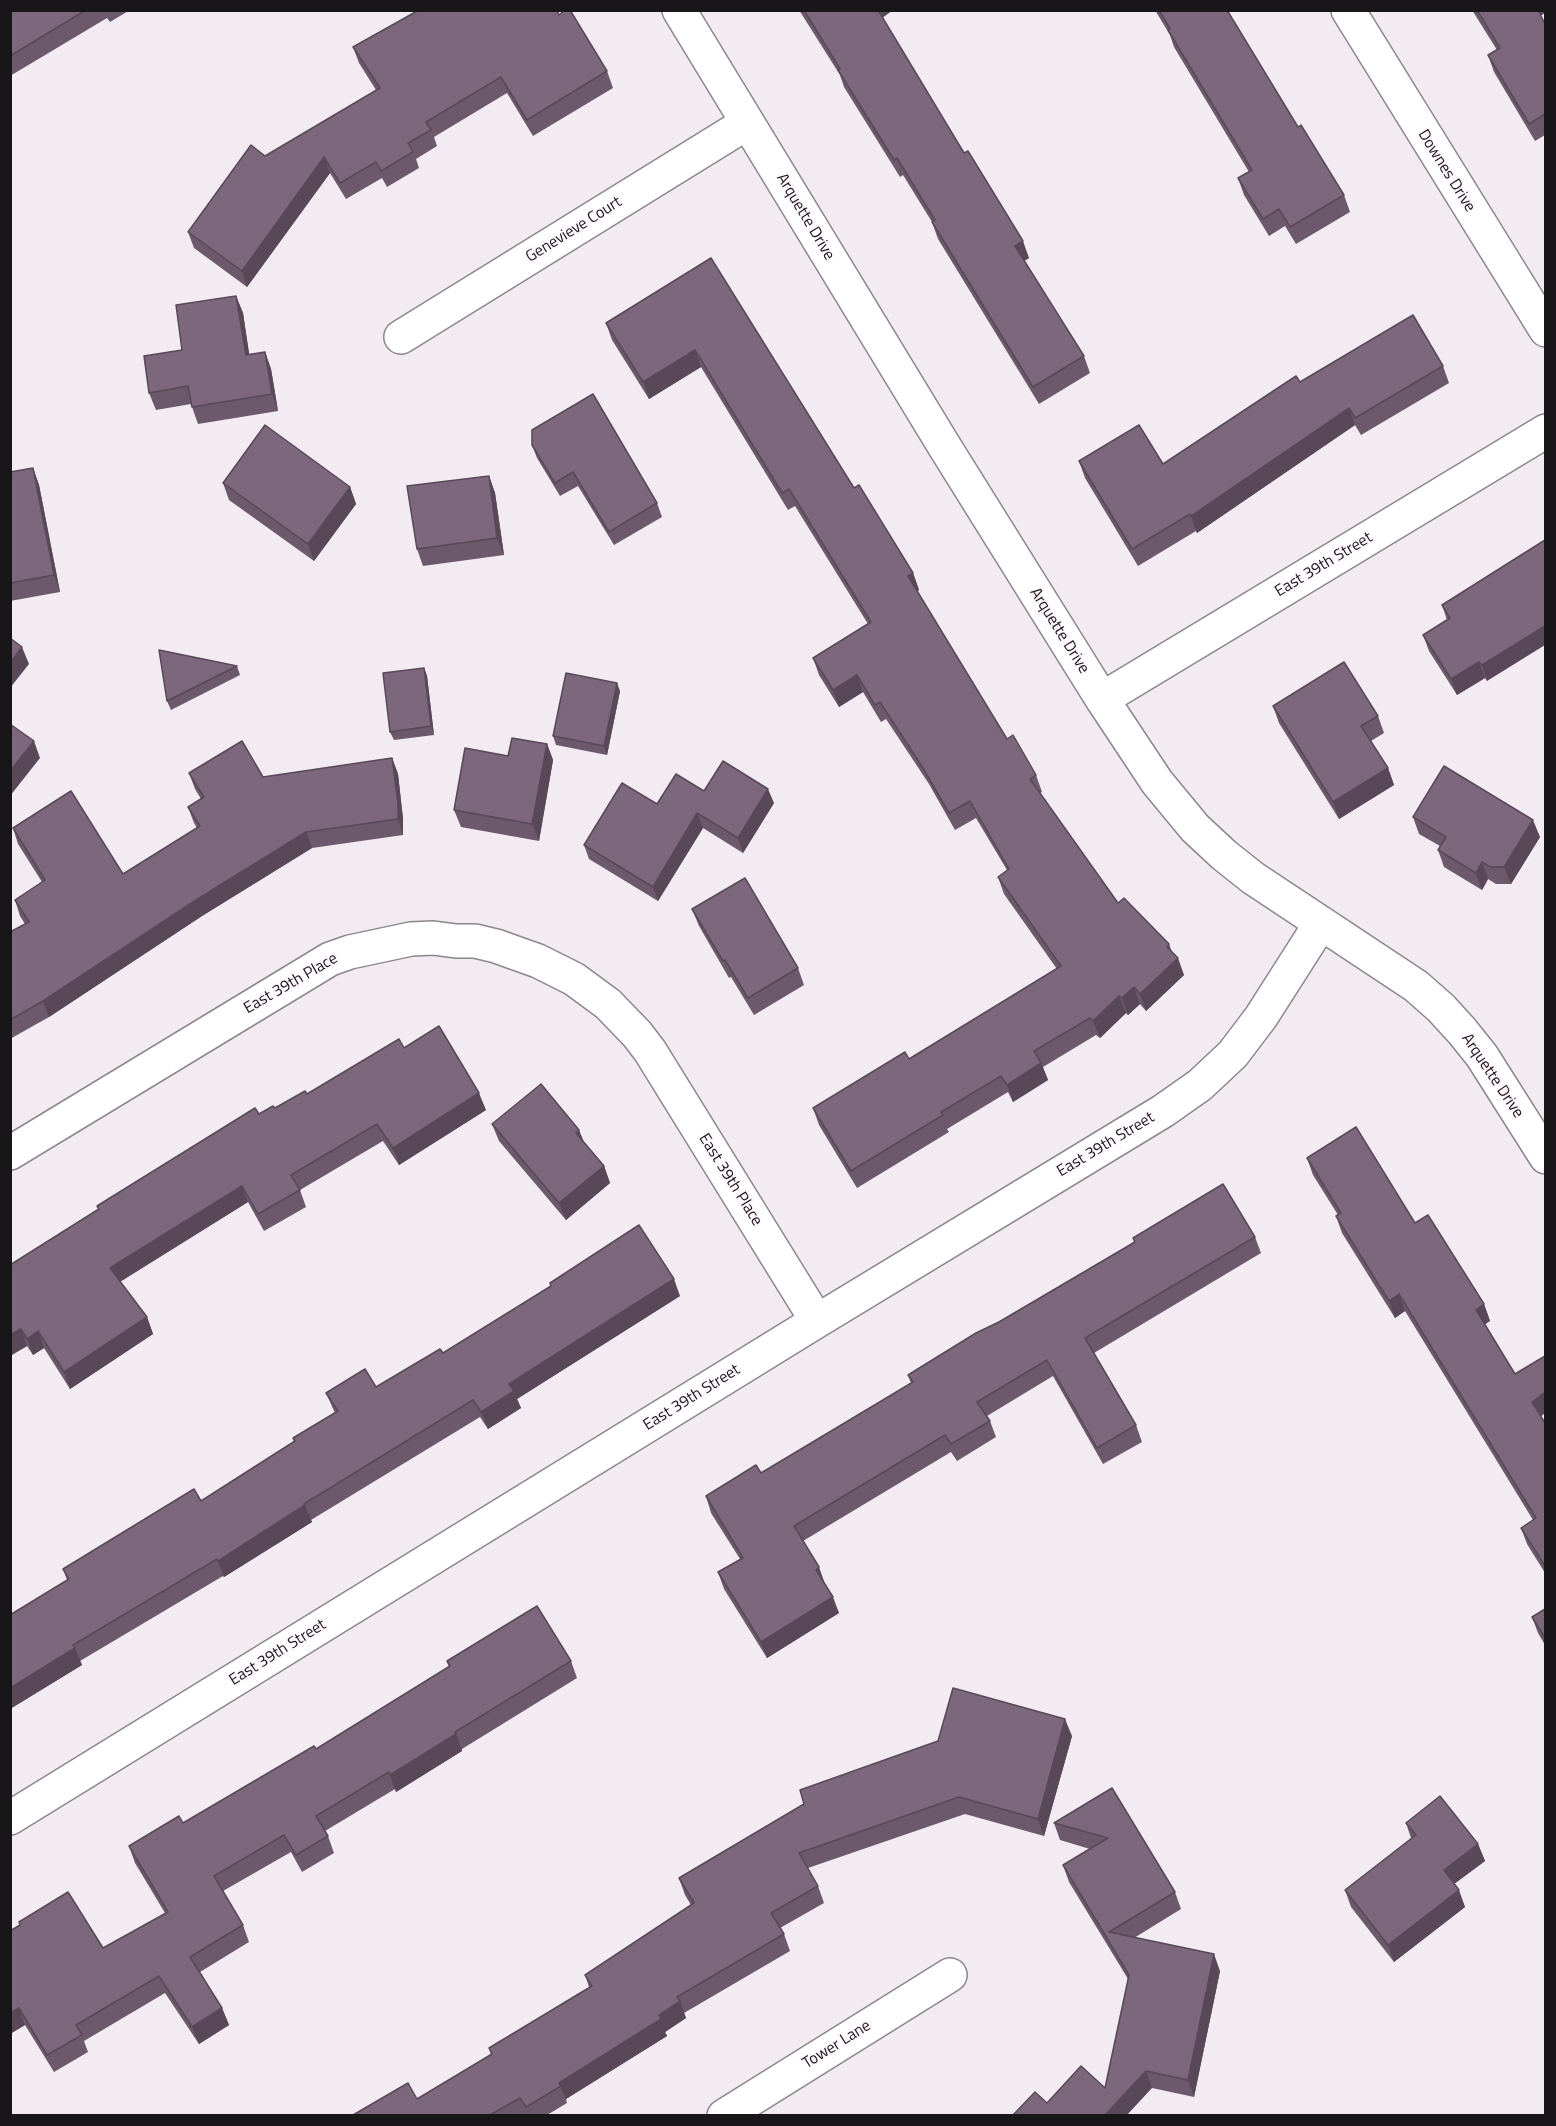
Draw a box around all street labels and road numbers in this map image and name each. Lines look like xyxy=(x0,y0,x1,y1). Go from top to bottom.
street label: Downes Drive xyxy=(1413,126,1479,216)
street label: Arquette Drive xyxy=(772,170,838,264)
street label: Genevieve Court xyxy=(523,193,625,267)
street label: East 39th Street xyxy=(1272,528,1376,602)
street label: Arquette Drive xyxy=(1025,585,1093,677)
street label: East 39th Place xyxy=(241,949,341,1019)
street label: Arquette Drive xyxy=(1457,1030,1527,1122)
street label: East 39th Street xyxy=(1054,1108,1158,1182)
street label: East 39th Place xyxy=(694,1130,766,1230)
street label: East 39th Street xyxy=(640,1361,744,1435)
street label: East 39th Street xyxy=(226,1616,330,1690)
street label: Tower Lane xyxy=(799,2016,875,2074)

